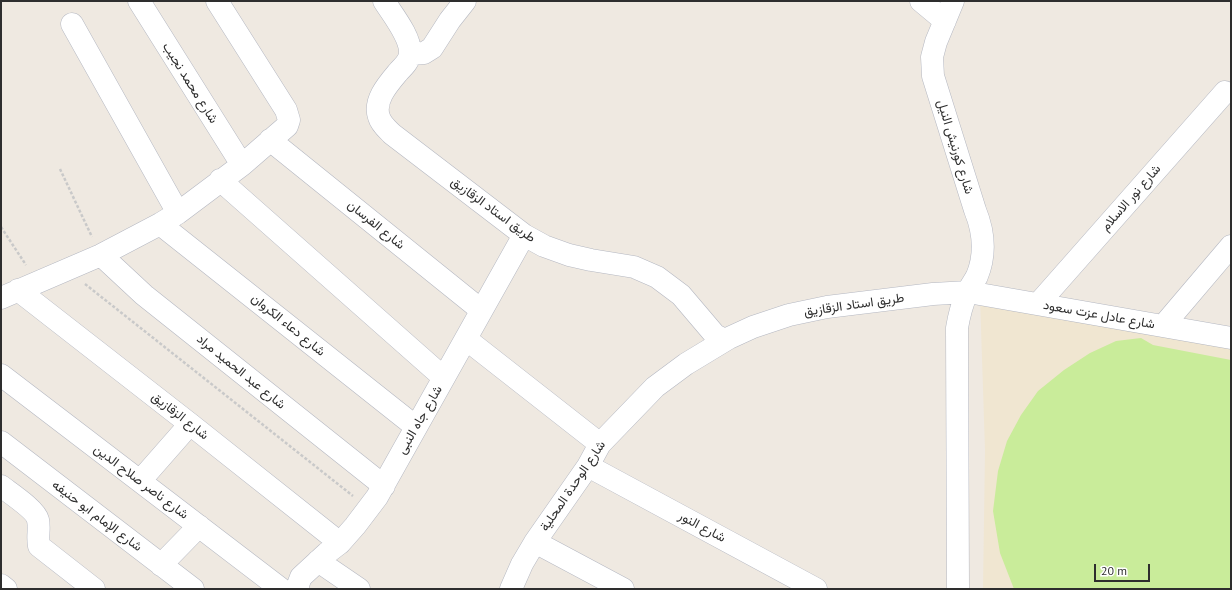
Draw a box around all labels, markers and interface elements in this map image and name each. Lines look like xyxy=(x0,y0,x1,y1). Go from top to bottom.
street label: شارع محمد نجيب xyxy=(159,40,221,126)
street label: شارع كورنيش النيل xyxy=(933,98,977,196)
street label: شارع نور الاسلام xyxy=(1098,161,1164,235)
street label: طريق استاد الزقازيق xyxy=(448,174,538,246)
street label: شارع الفرسان xyxy=(344,197,408,253)
street label: شارع دعاء الكروان xyxy=(248,290,328,360)
street label: طريق استاد الزقازيق xyxy=(803,290,905,320)
street label: شارع عادل عزت سعود xyxy=(1042,297,1156,333)
street label: شارع عبد الحميد مراد xyxy=(193,331,289,413)
street label: شارع جاه النبى xyxy=(394,383,446,457)
street label: شارع الزقازيق xyxy=(148,389,212,443)
street label: شارع الوحدة المحلية xyxy=(537,438,609,534)
street label: شارع ناصر صلاح الدين xyxy=(91,441,191,523)
street label: شارع الإمام ابو حنيفه xyxy=(49,477,145,555)
street label: شارع النور xyxy=(676,508,728,546)
scale bar xyxy=(1096,556,1152,582)
text: 20 m xyxy=(1101,563,1127,578)

